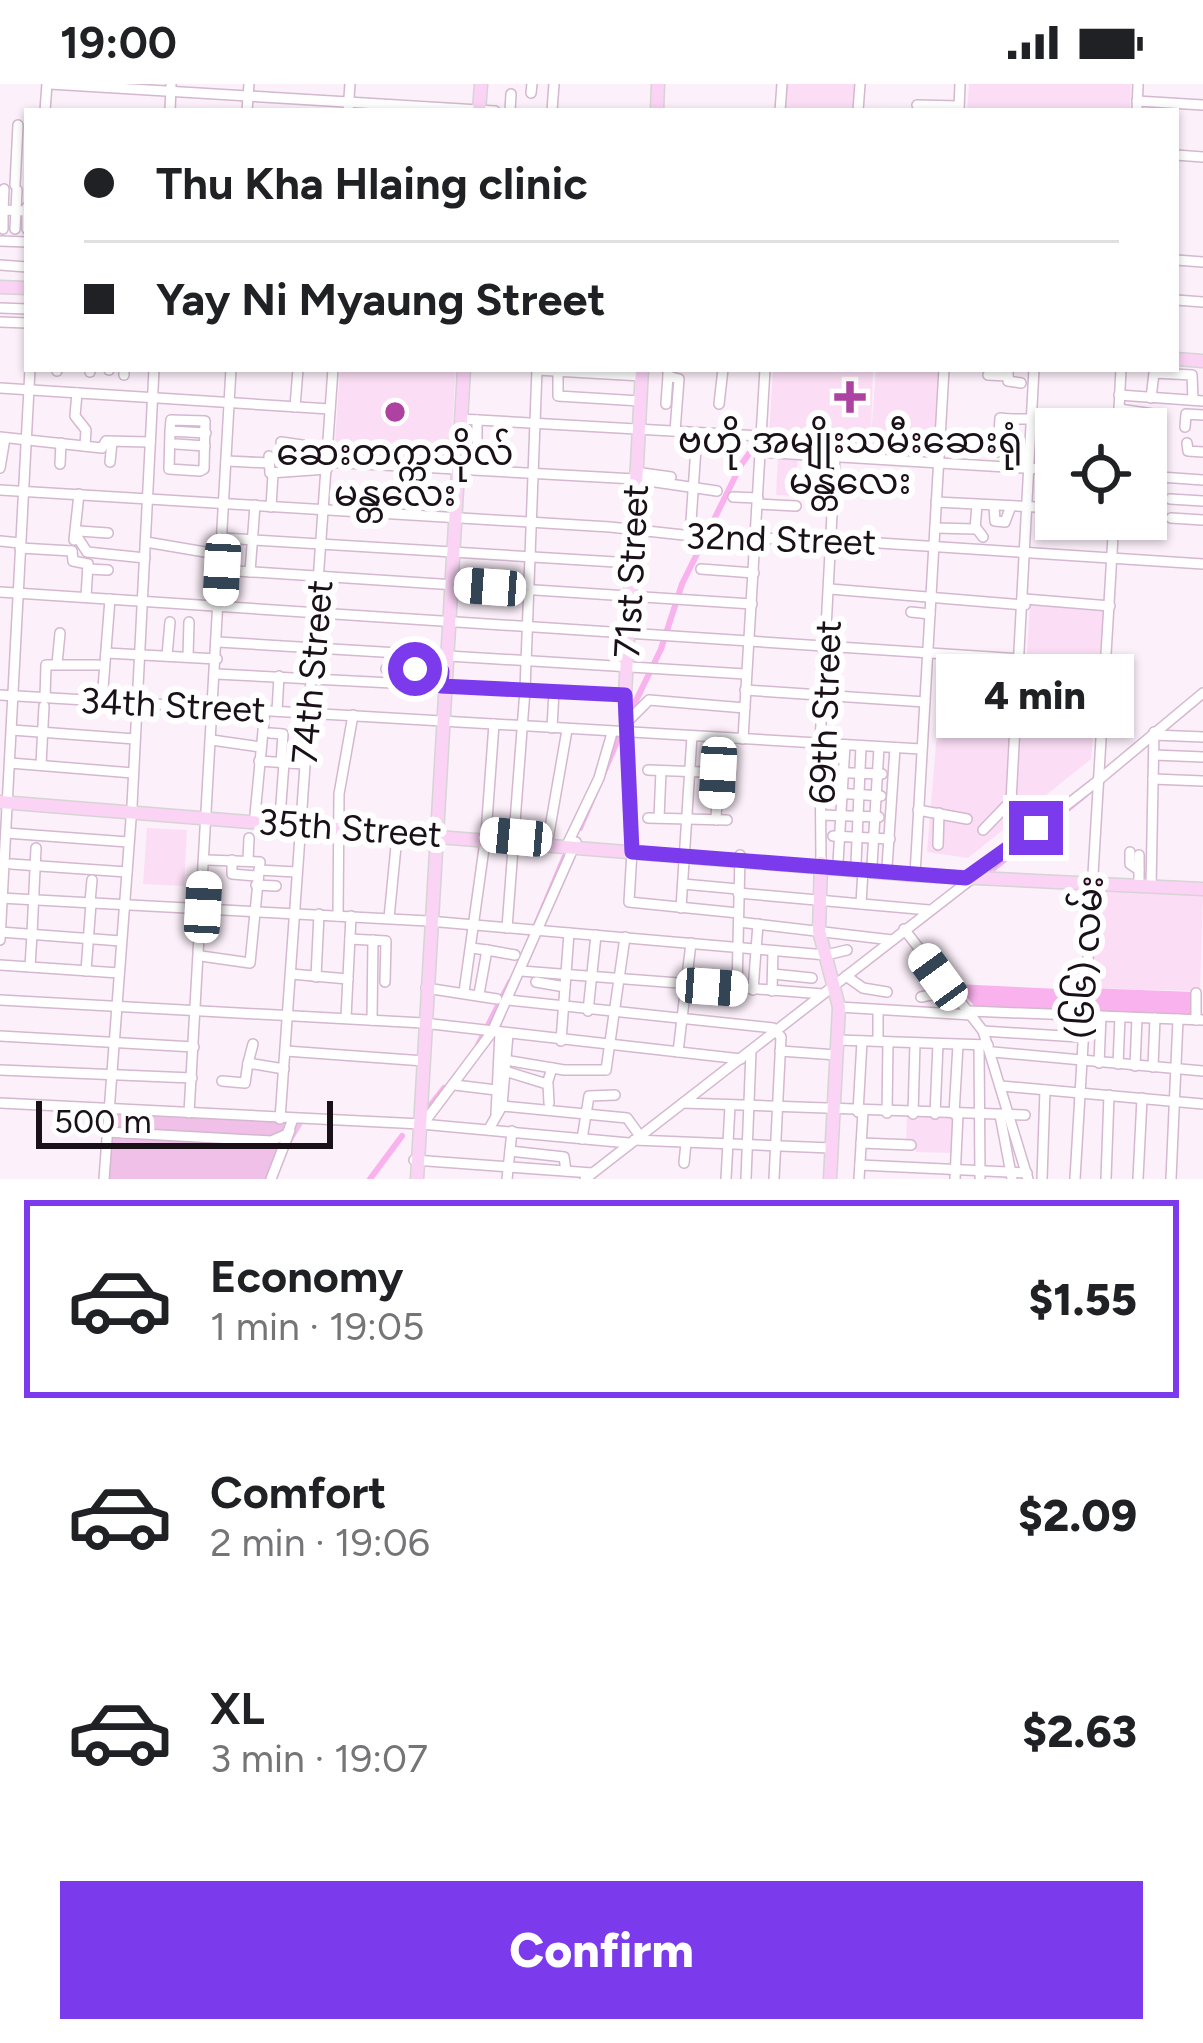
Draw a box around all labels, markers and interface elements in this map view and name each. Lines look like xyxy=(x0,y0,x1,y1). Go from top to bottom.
text: 19:00 xyxy=(60,15,177,69)
text: Thu Kha Hlaing clinic xyxy=(156,156,588,210)
text: Yay Ni Myaung Street xyxy=(156,272,606,326)
marker: ဗဟို အမျိုးသမီးဆေးရုံ မန္တလေး xyxy=(834,381,866,413)
marker: ဆေးတက္ကသိုလ် မန္တလေး xyxy=(382,399,408,425)
map controls xyxy=(1035,408,1167,540)
button: locate xyxy=(1035,408,1167,540)
place label: ဗဟို အမျိုးသမီးဆေးရုံ မန္တလေး xyxy=(678,416,1022,511)
place label: ဆေးတက္ကသိုလ် မန္တလေး xyxy=(276,428,514,523)
street label: 71st Street xyxy=(605,483,657,659)
street label: 32nd Street xyxy=(685,514,877,564)
car xyxy=(202,533,242,607)
car xyxy=(453,567,527,607)
street label: 74th Street xyxy=(283,578,341,766)
street label: 69th Street xyxy=(800,619,850,805)
route start xyxy=(388,642,442,696)
callout: 4 min xyxy=(937,654,1135,738)
text: 4 min xyxy=(984,672,1086,719)
street label: 34th Street xyxy=(79,679,267,731)
car xyxy=(698,736,738,810)
street label: 35th Street xyxy=(257,800,443,856)
route end xyxy=(1009,801,1063,855)
car xyxy=(479,816,553,858)
car xyxy=(183,870,223,944)
street label: (၆၆) လမ်း xyxy=(1055,874,1112,1040)
car xyxy=(902,937,974,1017)
car xyxy=(675,967,749,1007)
scale bar xyxy=(36,1095,333,1148)
text: 500 m xyxy=(54,1102,152,1141)
icon: car xyxy=(66,1245,174,1353)
text: Economy xyxy=(210,1249,403,1303)
text: $1.55 xyxy=(1029,1272,1137,1326)
text: 1 min · 19:05 xyxy=(210,1303,424,1350)
icon: car xyxy=(66,1461,174,1569)
text: Comfort xyxy=(210,1465,386,1519)
text: $2.09 xyxy=(1018,1488,1137,1542)
text: 2 min · 19:06 xyxy=(210,1519,430,1566)
icon: car xyxy=(66,1677,174,1785)
text: XL xyxy=(210,1681,265,1735)
text: $2.63 xyxy=(1022,1704,1137,1758)
text: 3 min · 19:07 xyxy=(210,1735,428,1782)
button: Confirm xyxy=(60,1881,1143,2019)

